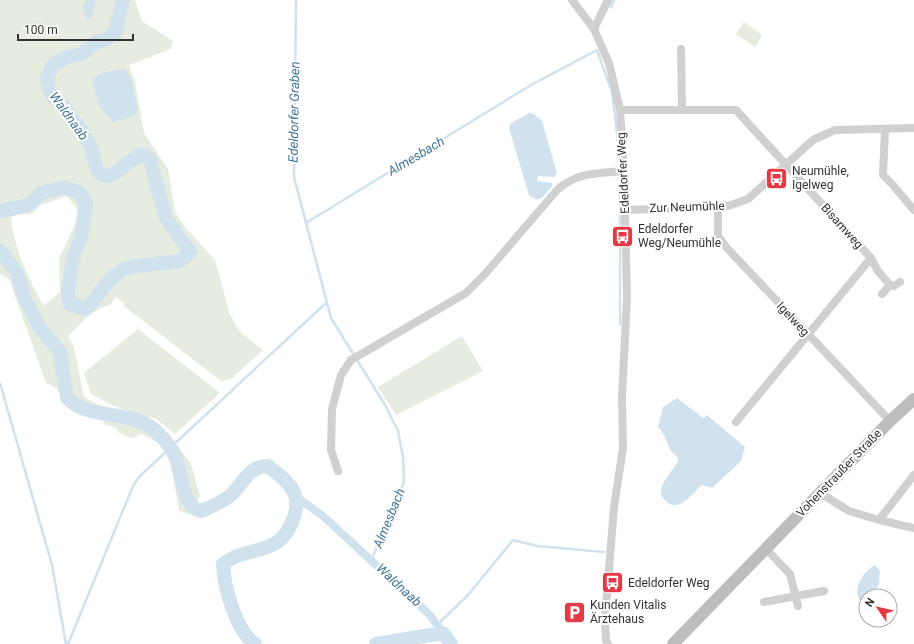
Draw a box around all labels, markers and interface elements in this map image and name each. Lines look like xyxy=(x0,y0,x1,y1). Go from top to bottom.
scale bar xyxy=(18,16,133,42)
text: 100 m xyxy=(24,23,58,37)
water label: Edeldorfer Graben xyxy=(286,61,302,163)
water label: Waldnaab xyxy=(47,89,91,143)
street label: Edeldorfer Weg xyxy=(614,132,632,214)
water label: Almesbach xyxy=(384,133,447,179)
place label: Neumühle, Igelweg xyxy=(792,164,849,192)
bus stop icon: Neumühle, Igelweg xyxy=(763,165,789,191)
street label: Zur Neumühle xyxy=(649,199,725,215)
street label: Bisamweg xyxy=(818,201,866,251)
place label: Edeldorfer Weg/Neumühle xyxy=(638,222,721,250)
bus stop icon: Edeldorfer Weg/Neumühle xyxy=(610,223,636,249)
street label: Igelweg xyxy=(774,299,812,339)
street label: Vohenstraußer Straße xyxy=(794,426,884,520)
water label: Almesbach xyxy=(370,486,408,551)
water label: Waldnaab xyxy=(373,560,425,610)
bus stop icon: Edeldorfer Weg xyxy=(600,570,626,596)
place label: Edeldorfer Weg xyxy=(628,576,710,590)
north arrow xyxy=(858,588,898,628)
text: N xyxy=(863,596,878,610)
place label: Kunden Vitalis Ärztehaus xyxy=(590,598,666,626)
parking icon: Kunden Vitalis Ärztehaus xyxy=(561,599,587,625)

